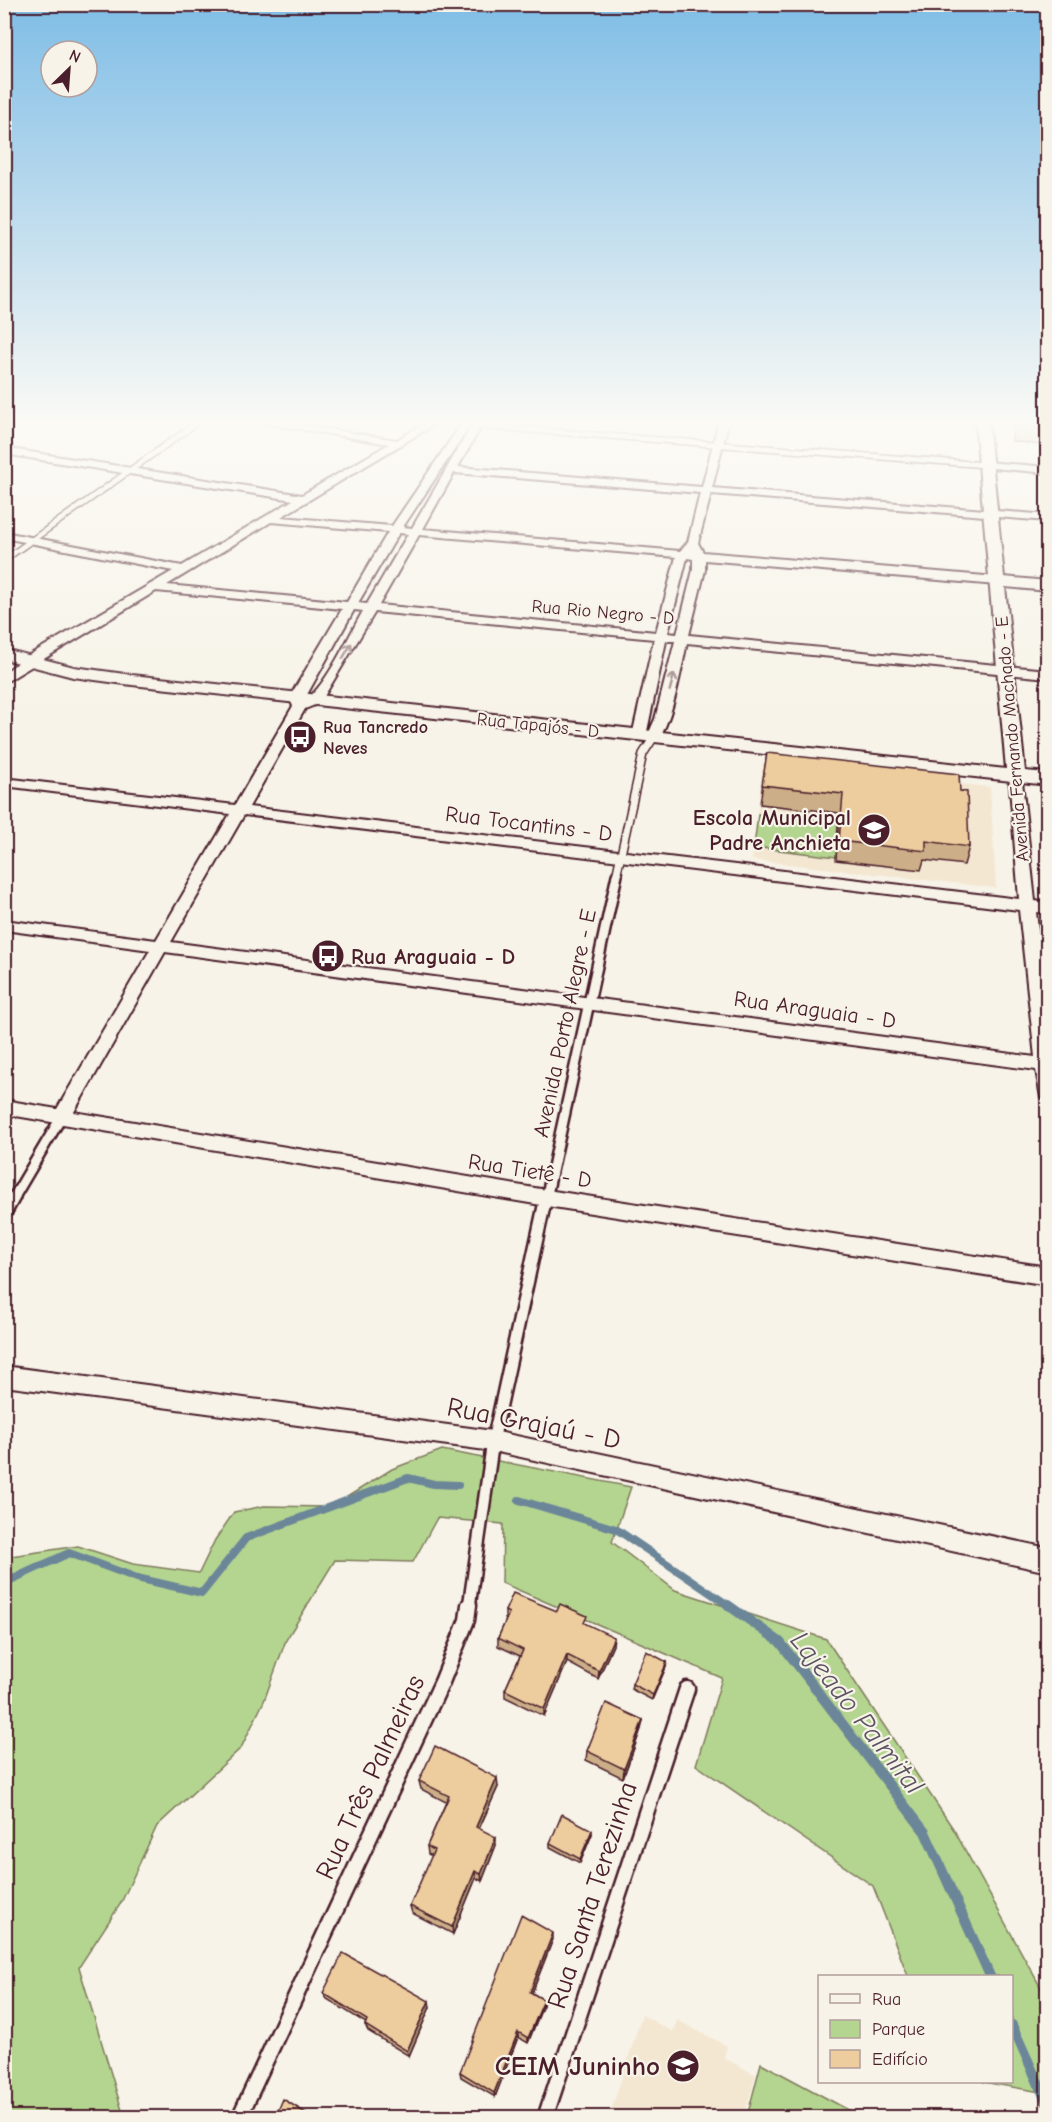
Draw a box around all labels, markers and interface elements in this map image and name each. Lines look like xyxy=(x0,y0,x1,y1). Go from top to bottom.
north arrow xyxy=(39,39,99,99)
text: N xyxy=(66,46,83,67)
street label: Rua Rio Negro - D xyxy=(531,596,675,629)
street label: Avenida Fernando Machado - E xyxy=(991,615,1034,863)
one-way arrow xyxy=(341,643,353,660)
one-way arrow xyxy=(667,673,678,692)
street label: Rua Tapajós - D xyxy=(476,709,600,742)
place label: Rua Tancredo Neves xyxy=(323,717,428,759)
bus stop icon: Rua Tancredo Neves xyxy=(282,719,318,755)
street label: Rua Tocantins - D xyxy=(444,801,614,847)
place label: Escola Municipal Padre Anchieta xyxy=(693,805,851,856)
school or university icon: Escola Municipal Padre Anchieta xyxy=(856,812,892,848)
street label: Avenida Porto Alegre - E xyxy=(528,907,602,1140)
bus stop icon: Rua Araguaia - D xyxy=(310,938,346,974)
place label: Rua Araguaia - D xyxy=(351,944,515,970)
street label: Rua Araguaia - D xyxy=(732,986,898,1034)
street label: Rua Tietê - D xyxy=(466,1148,593,1194)
street label: Rua Grajaú - D xyxy=(444,1391,623,1456)
water label: Lajeado Palmital xyxy=(784,1625,931,1801)
street label: Rua Três Palmeiras xyxy=(310,1670,431,1884)
street label: Rua Santa Terezinha xyxy=(541,1778,644,2013)
legend xyxy=(818,1975,1013,2083)
text: Rua xyxy=(872,1989,901,2010)
text: Parque xyxy=(872,2019,925,2040)
school or university icon: CEIM Juninho xyxy=(665,2048,701,2084)
text: Edifício xyxy=(872,2049,928,2070)
place label: CEIM Juninho xyxy=(495,2051,660,2082)

